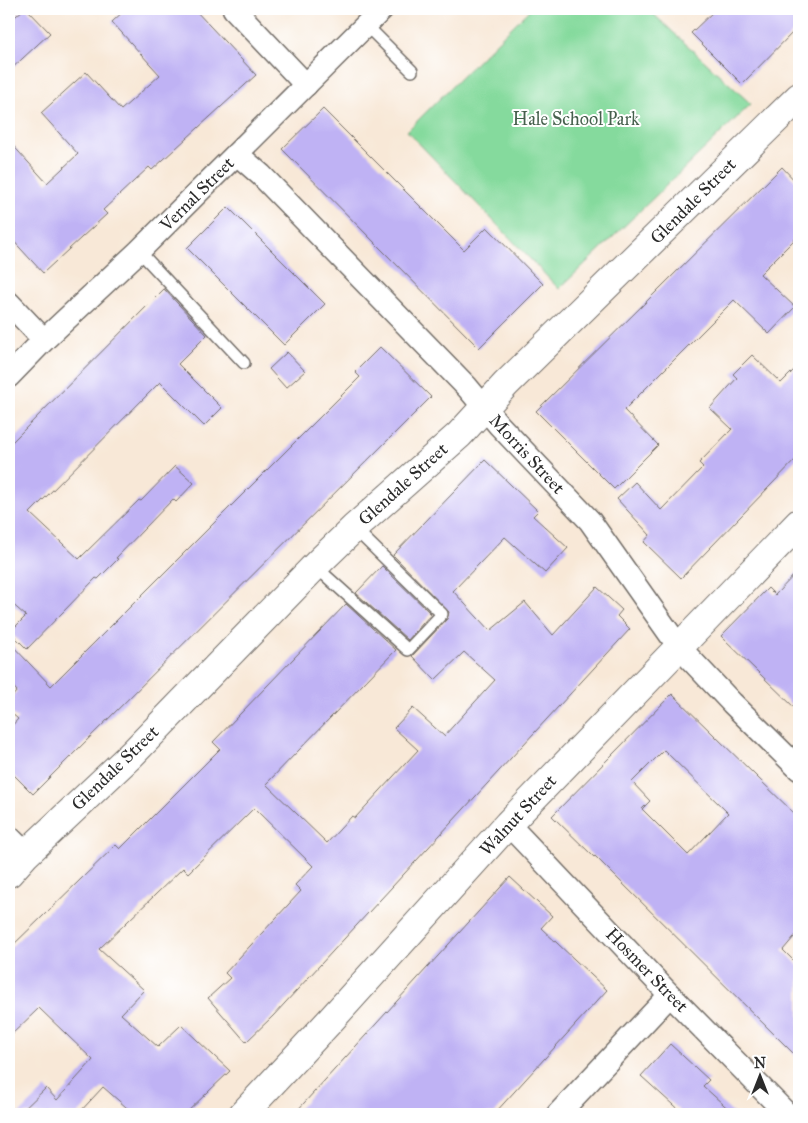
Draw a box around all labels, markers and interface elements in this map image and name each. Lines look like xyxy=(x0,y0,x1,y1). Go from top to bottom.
park label: Hale School Park xyxy=(513,108,640,130)
street label: Vernal Street xyxy=(154,152,239,237)
street label: Glendale Street xyxy=(645,153,741,249)
street label: Morris Street xyxy=(484,410,570,499)
street label: Glendale Street xyxy=(354,438,453,530)
street label: Glendale Street xyxy=(67,720,164,815)
street label: Walnut Street xyxy=(475,769,562,860)
street label: Hosmer Street xyxy=(601,923,693,1017)
north arrow xyxy=(736,1050,786,1100)
text: N xyxy=(754,1055,766,1072)

